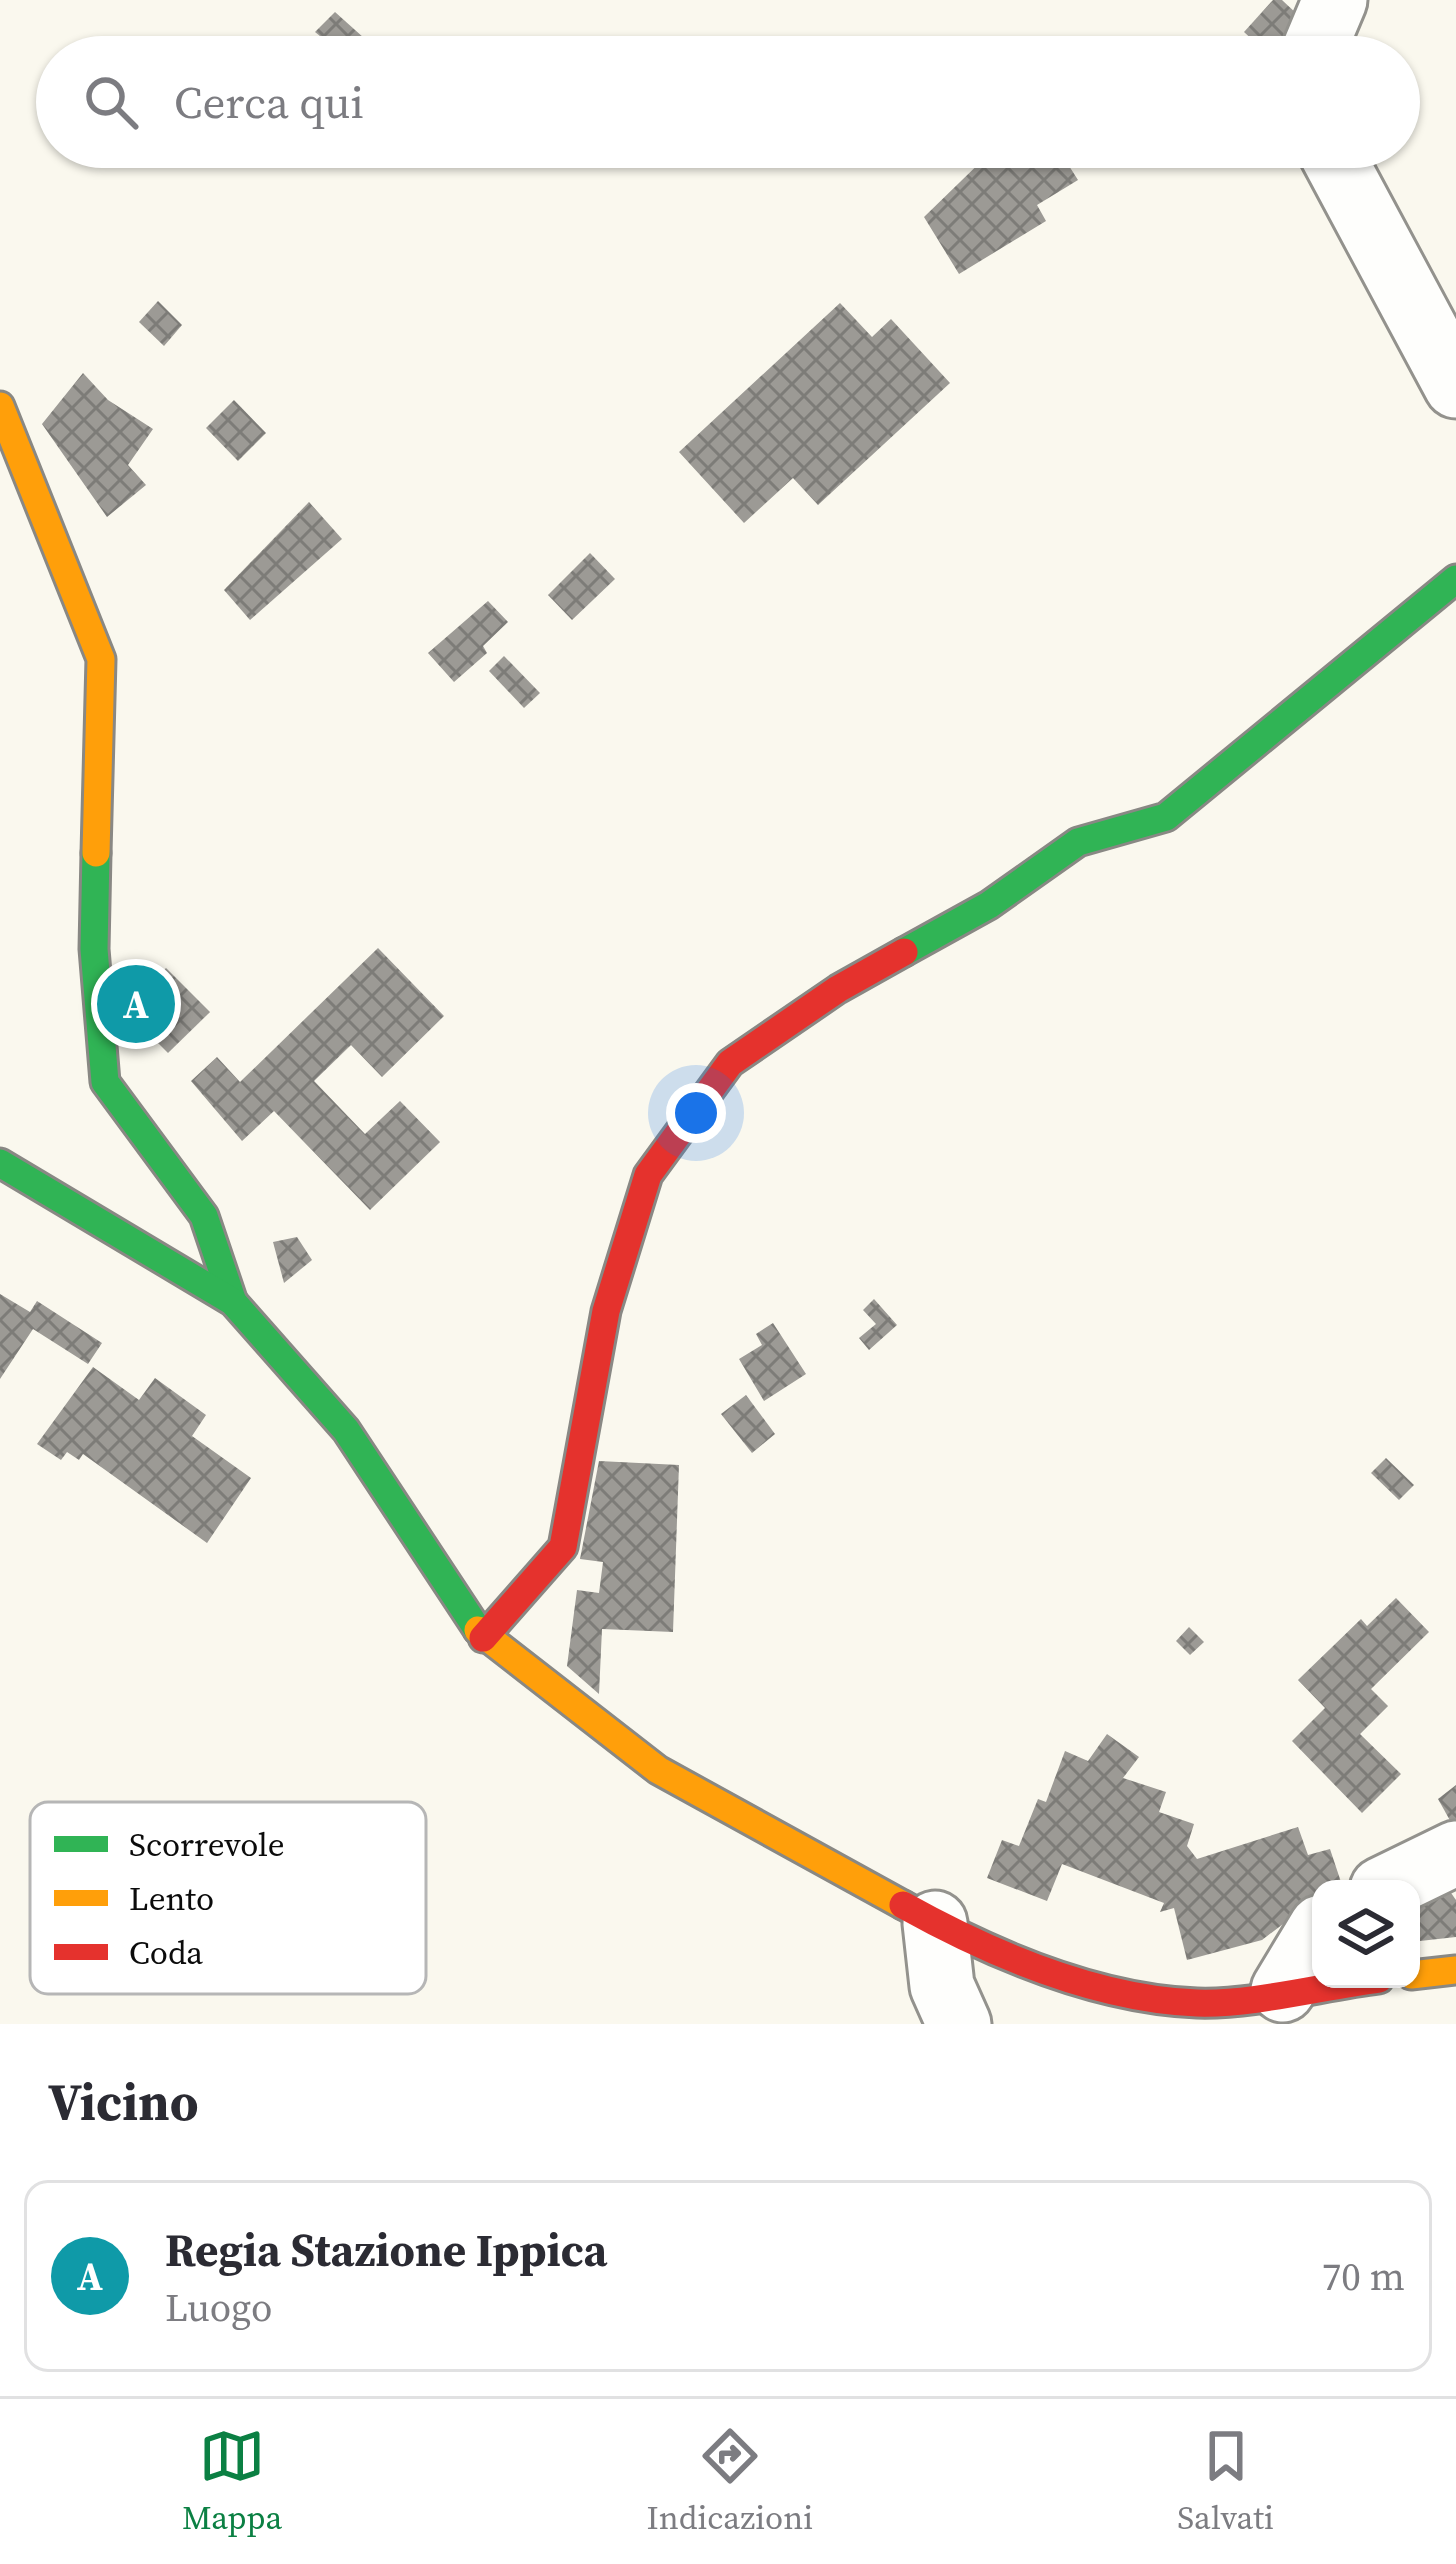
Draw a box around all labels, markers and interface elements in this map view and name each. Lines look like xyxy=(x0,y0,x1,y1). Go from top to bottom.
search box xyxy=(36,36,1420,168)
icon: search xyxy=(78,69,144,135)
text: Cerca qui xyxy=(174,71,364,133)
pin: A xyxy=(97,959,175,1049)
your location xyxy=(666,1083,726,1143)
legend xyxy=(30,1802,426,1994)
text: Scorrevole xyxy=(129,1822,285,1867)
text: Lento xyxy=(129,1876,214,1921)
map controls xyxy=(1312,1880,1420,1988)
button: layers xyxy=(1312,1880,1420,1988)
text: Coda xyxy=(129,1930,203,1975)
text: Vicino xyxy=(48,2067,198,2137)
text: Regia Stazione Ippica xyxy=(165,2219,607,2281)
text: A xyxy=(77,2250,103,2303)
text: 70 m xyxy=(1322,2250,1405,2303)
text: Luogo xyxy=(165,2281,272,2334)
tab: Mappa xyxy=(182,2423,282,2540)
tab: Indicazioni xyxy=(646,2423,813,2540)
tab: Salvati xyxy=(1177,2423,1274,2540)

